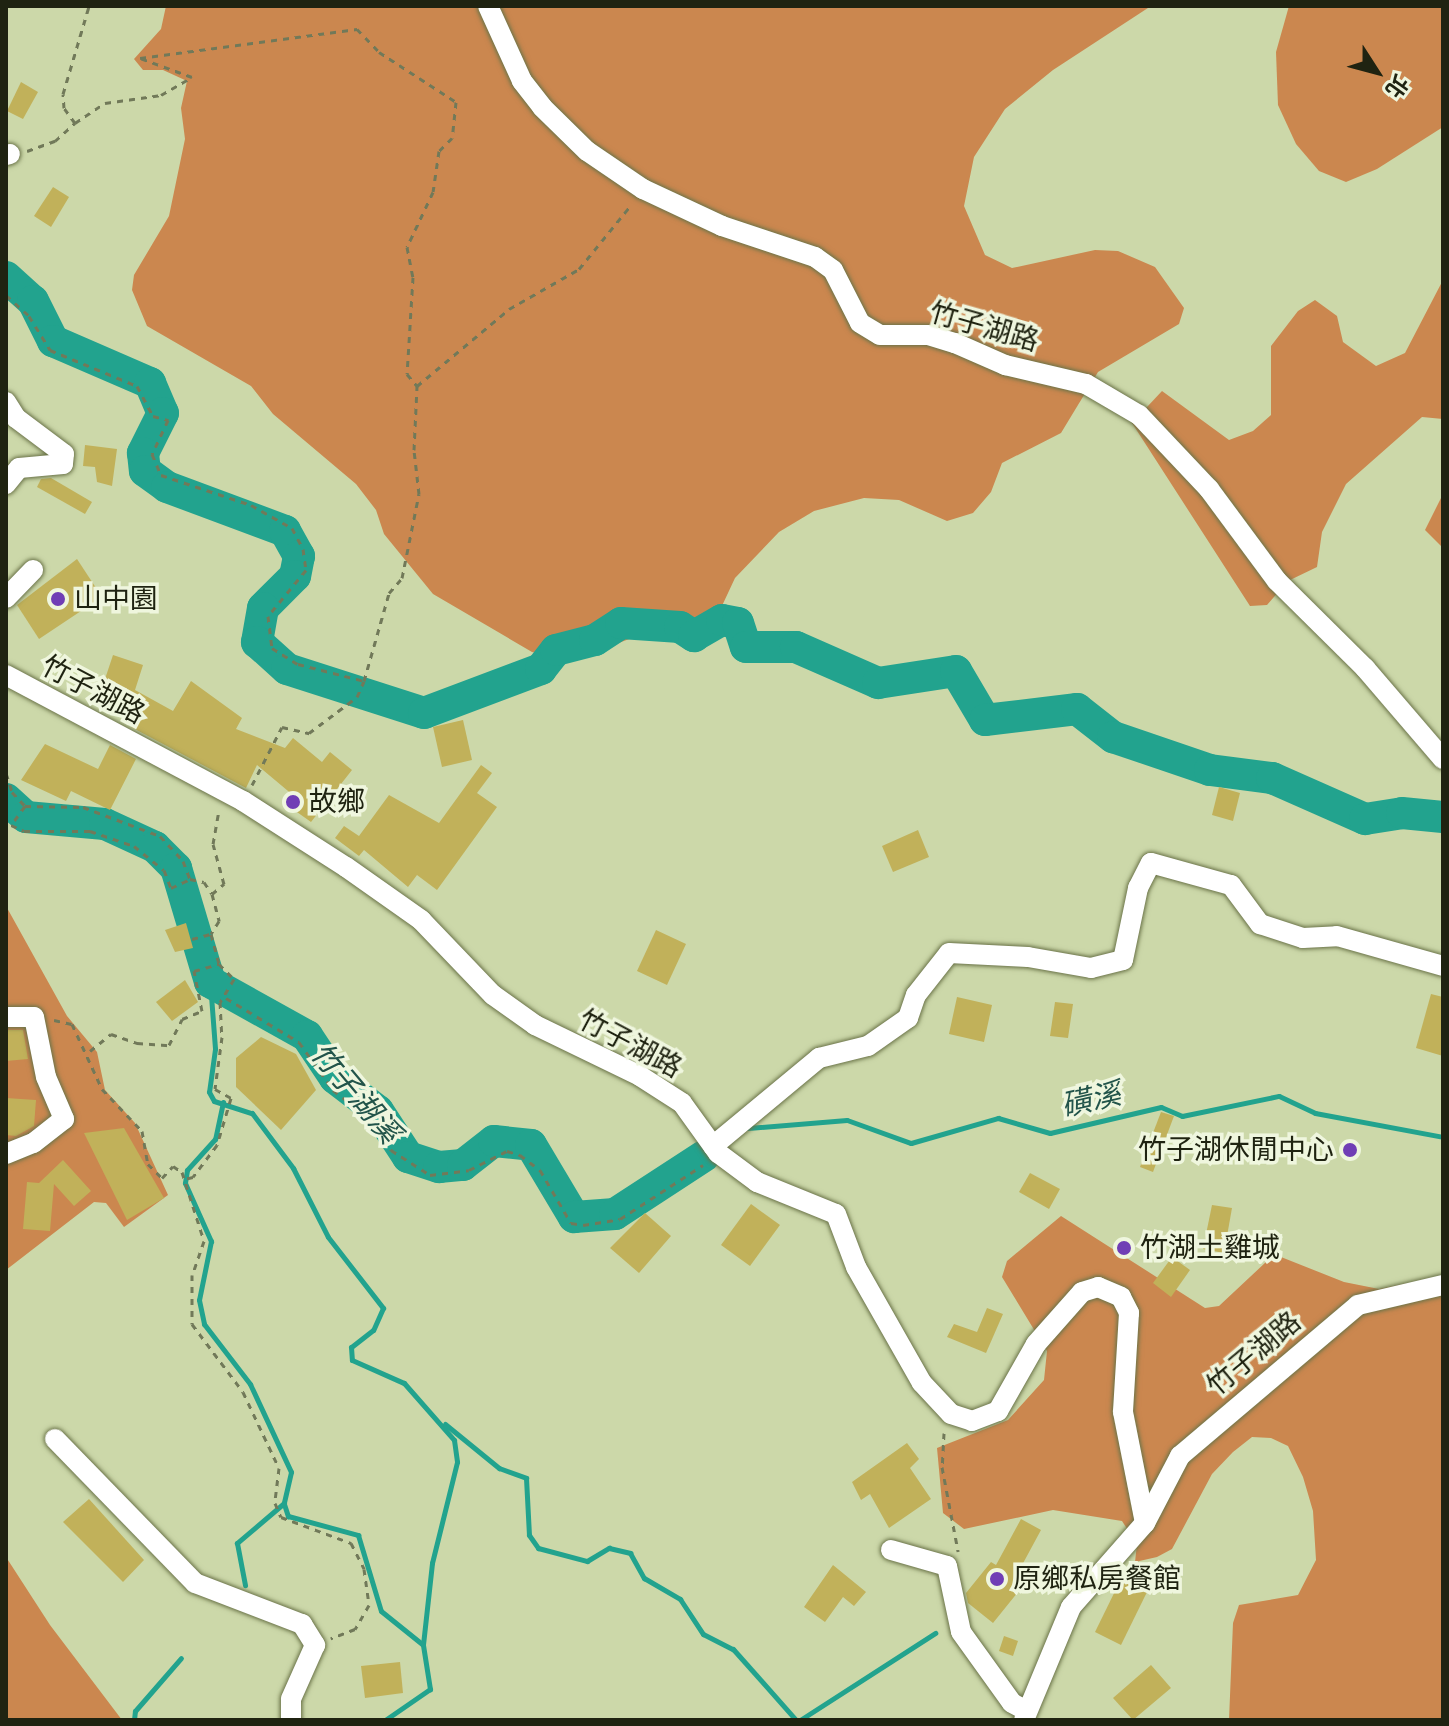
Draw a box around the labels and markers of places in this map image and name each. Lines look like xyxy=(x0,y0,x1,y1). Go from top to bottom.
place label: 山中園 xyxy=(74,582,158,616)
marker: 山中園 xyxy=(49,590,67,608)
place label: 故鄉 xyxy=(309,785,365,819)
marker: 故鄉 xyxy=(284,793,302,811)
place label: 竹子湖休閒中心 xyxy=(1138,1133,1334,1167)
marker: 竹子湖休閒中心 xyxy=(1341,1141,1359,1159)
place label: 竹湖土雞城 xyxy=(1140,1231,1280,1265)
marker: 竹湖土雞城 xyxy=(1115,1239,1133,1257)
place label: 原鄉私房餐館 xyxy=(1013,1562,1181,1596)
marker: 原鄉私房餐館 xyxy=(988,1570,1006,1588)

